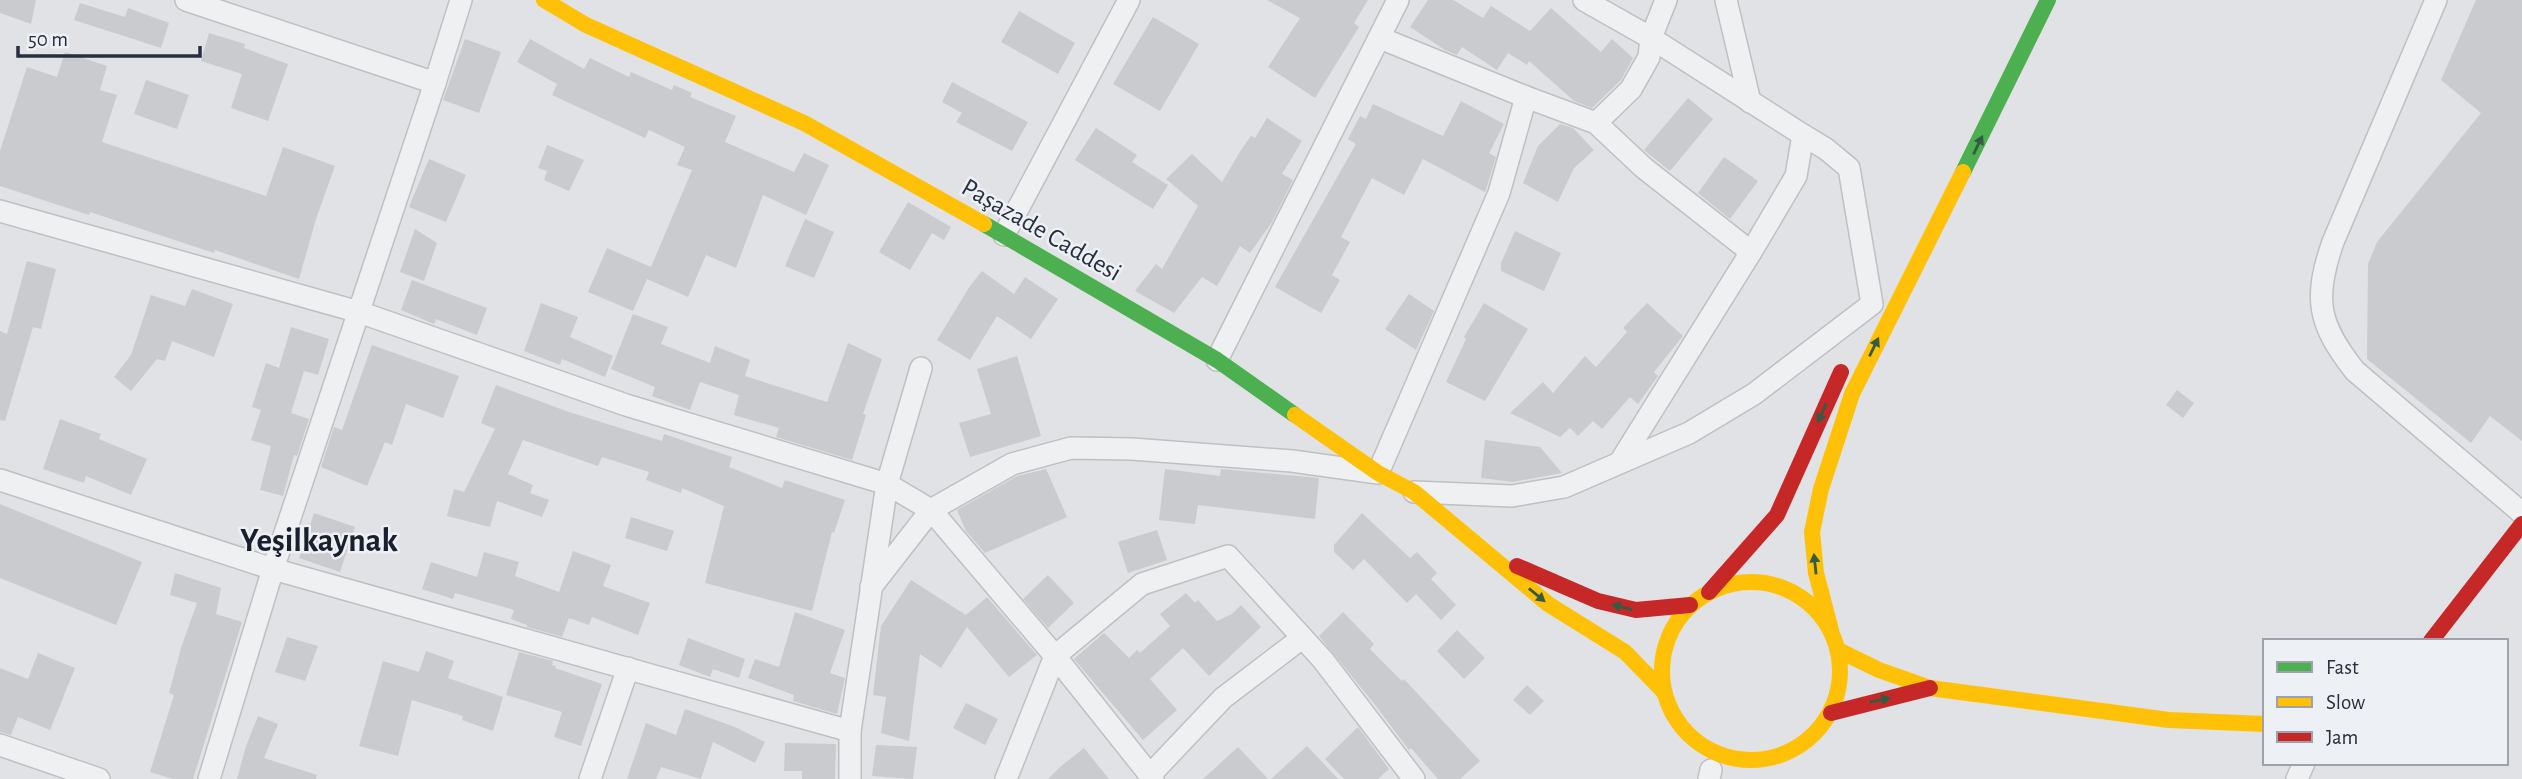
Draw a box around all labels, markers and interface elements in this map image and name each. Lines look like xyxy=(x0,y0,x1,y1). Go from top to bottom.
scale bar xyxy=(18,14,200,58)
text: 50 m xyxy=(28,29,68,50)
one-way arrow xyxy=(1972,135,1983,155)
street label: Paşazade Caddesi xyxy=(957,174,1126,286)
one-way arrow xyxy=(1869,337,1880,357)
one-way arrow xyxy=(1816,403,1827,424)
district label: Yeşilkaynak xyxy=(240,525,398,558)
one-way arrow xyxy=(1810,553,1821,575)
one-way arrow xyxy=(1528,587,1545,602)
one-way arrow xyxy=(1611,601,1633,612)
legend xyxy=(2263,639,2508,765)
text: Fast xyxy=(2326,657,2359,678)
text: Slow xyxy=(2326,692,2365,713)
one-way arrow xyxy=(1869,694,1891,705)
text: Jam xyxy=(2326,727,2358,748)

